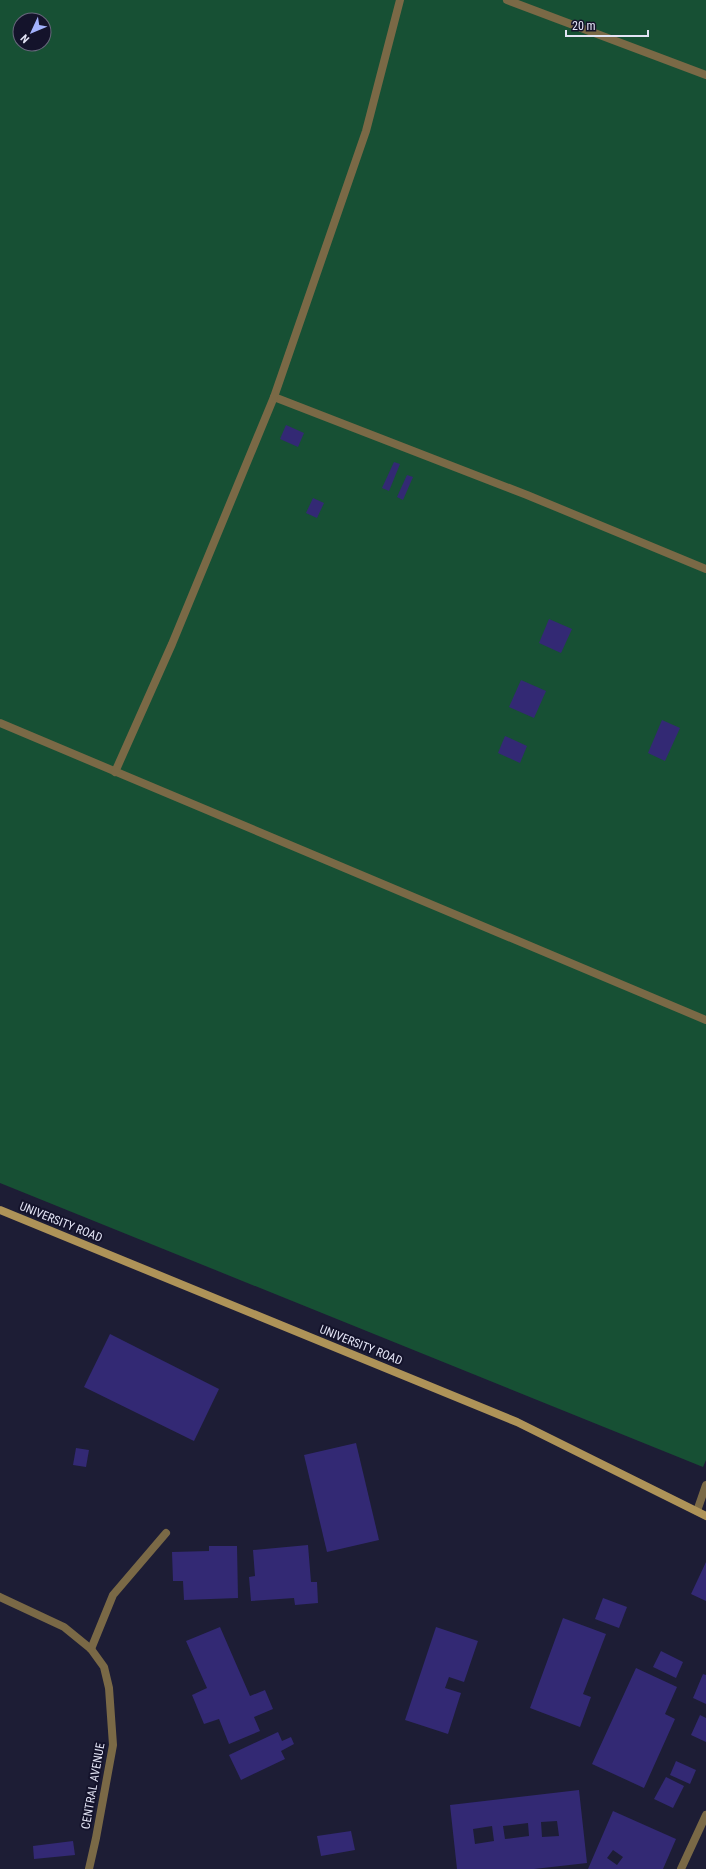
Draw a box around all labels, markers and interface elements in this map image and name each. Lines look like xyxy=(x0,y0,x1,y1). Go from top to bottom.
north arrow xyxy=(12,12,52,52)
scale bar xyxy=(566,12,648,38)
text: 20 m xyxy=(572,19,596,33)
text: N xyxy=(18,31,32,46)
street label: UNIVERSITY ROAD xyxy=(18,1199,105,1245)
street label: UNIVERSITY ROAD xyxy=(318,1322,405,1368)
street label: CENTRAL AVENUE xyxy=(79,1742,107,1830)

